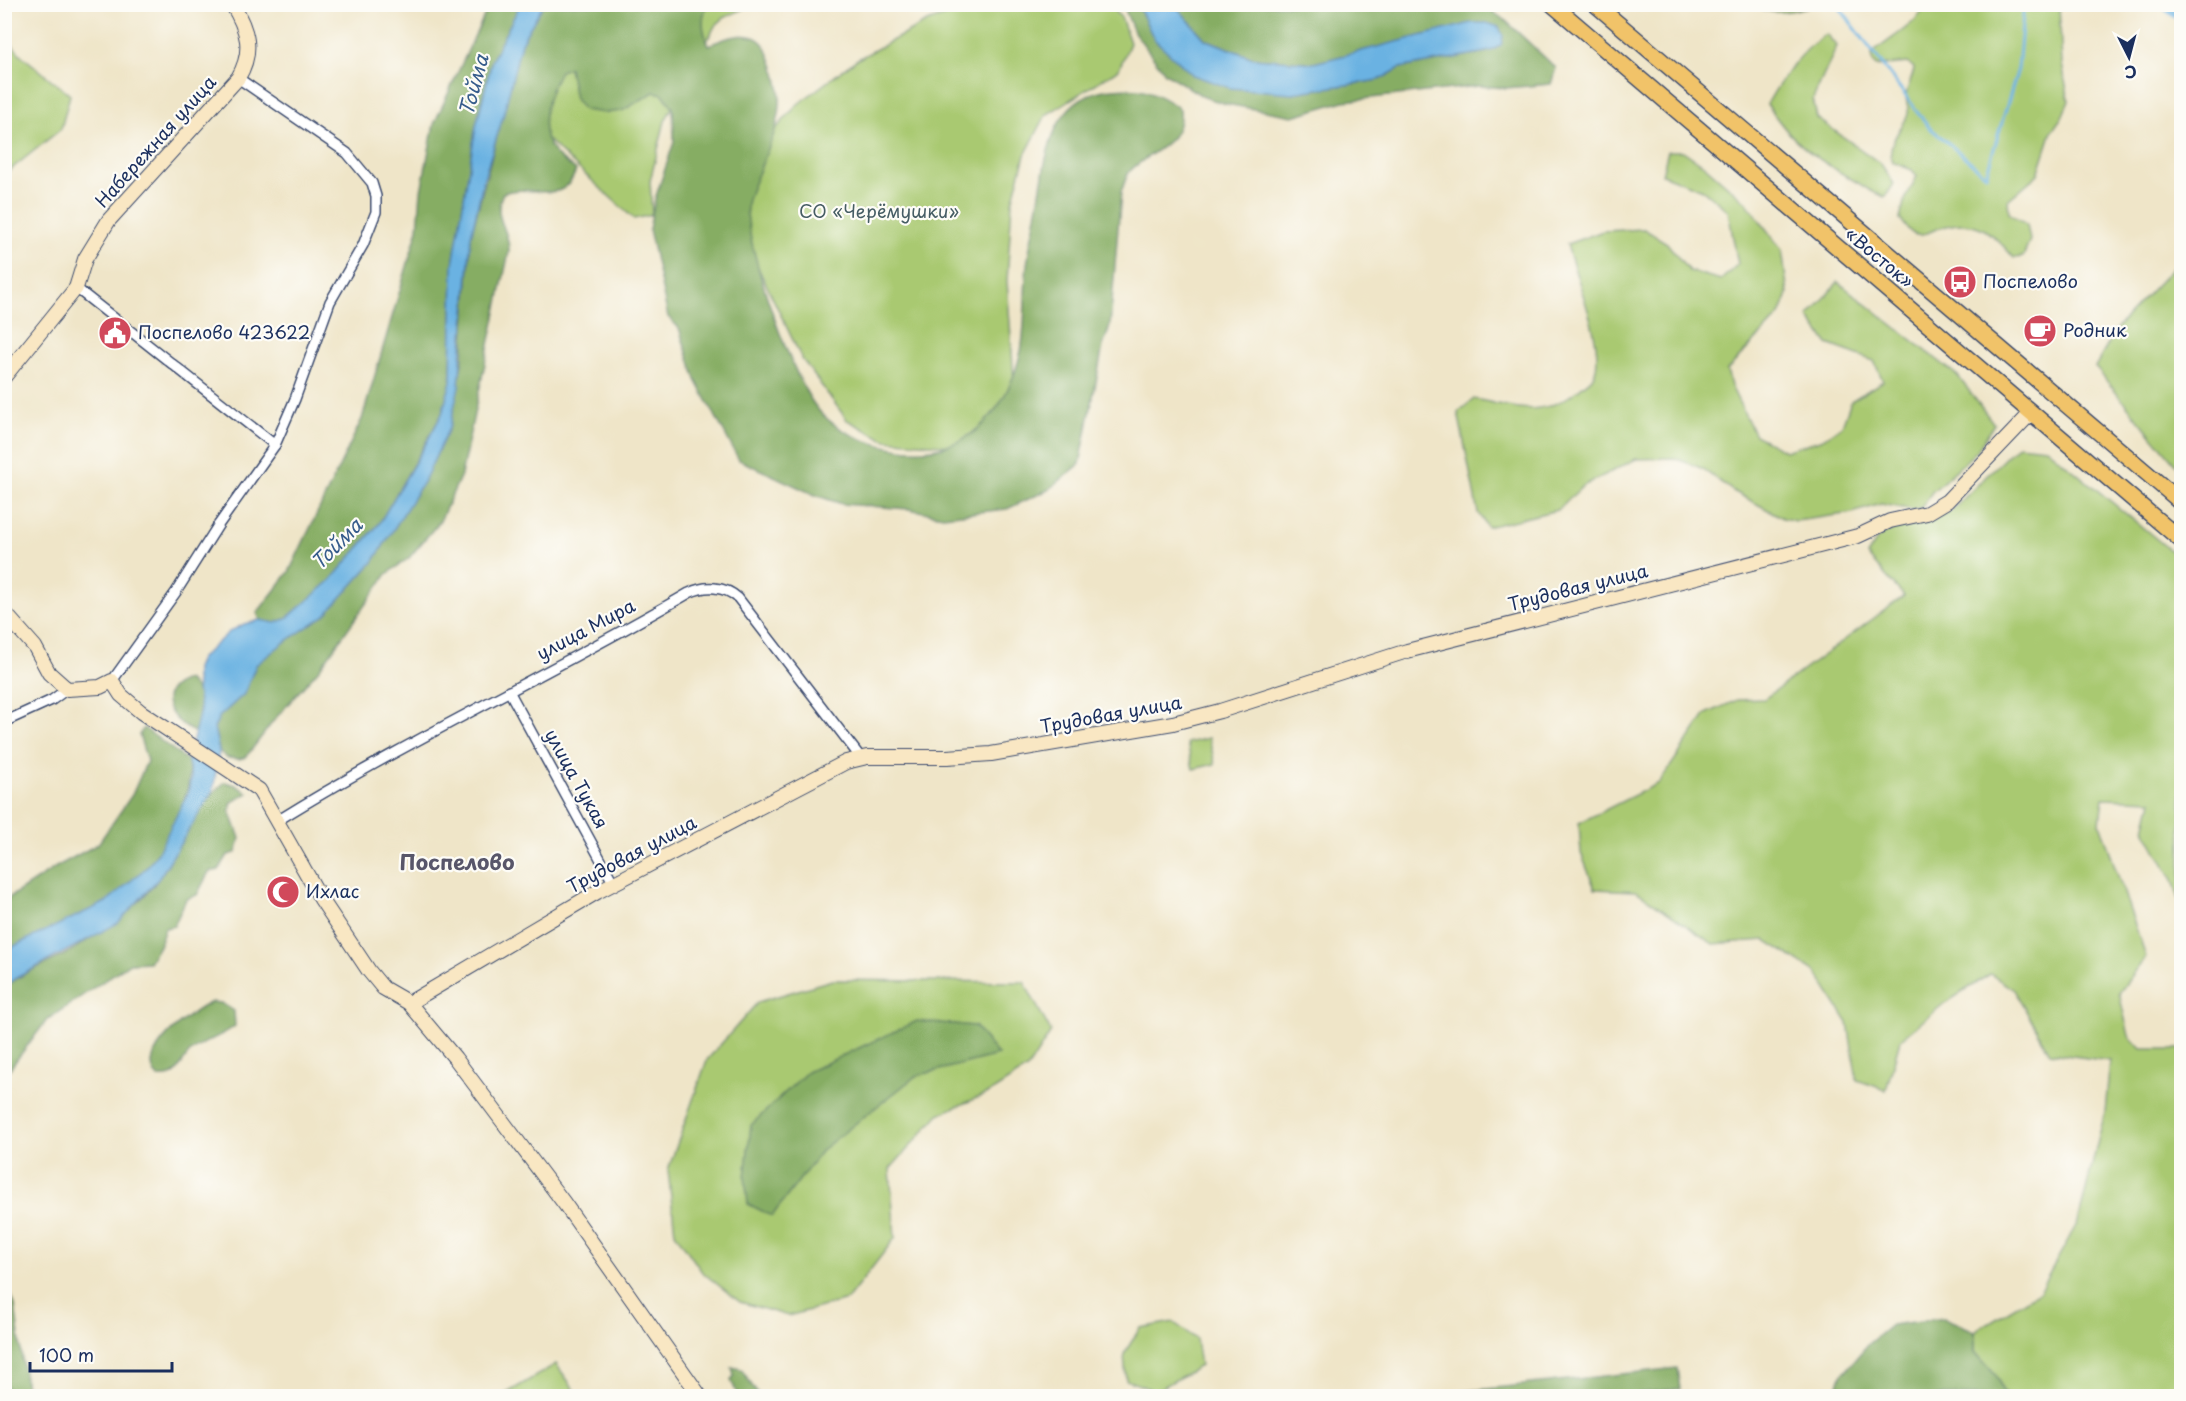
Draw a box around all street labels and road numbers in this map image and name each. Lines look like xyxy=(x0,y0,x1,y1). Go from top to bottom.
street label: Набережная улица xyxy=(88,68,222,213)
street label: «Восток» xyxy=(1840,220,1920,294)
street label: Трудовая улица xyxy=(1505,556,1651,617)
street label: улица Мира xyxy=(531,591,640,666)
street label: Трудовая улица xyxy=(1038,688,1184,739)
street label: улица Тукая xyxy=(539,723,616,833)
street label: Трудовая улица xyxy=(562,808,701,899)

